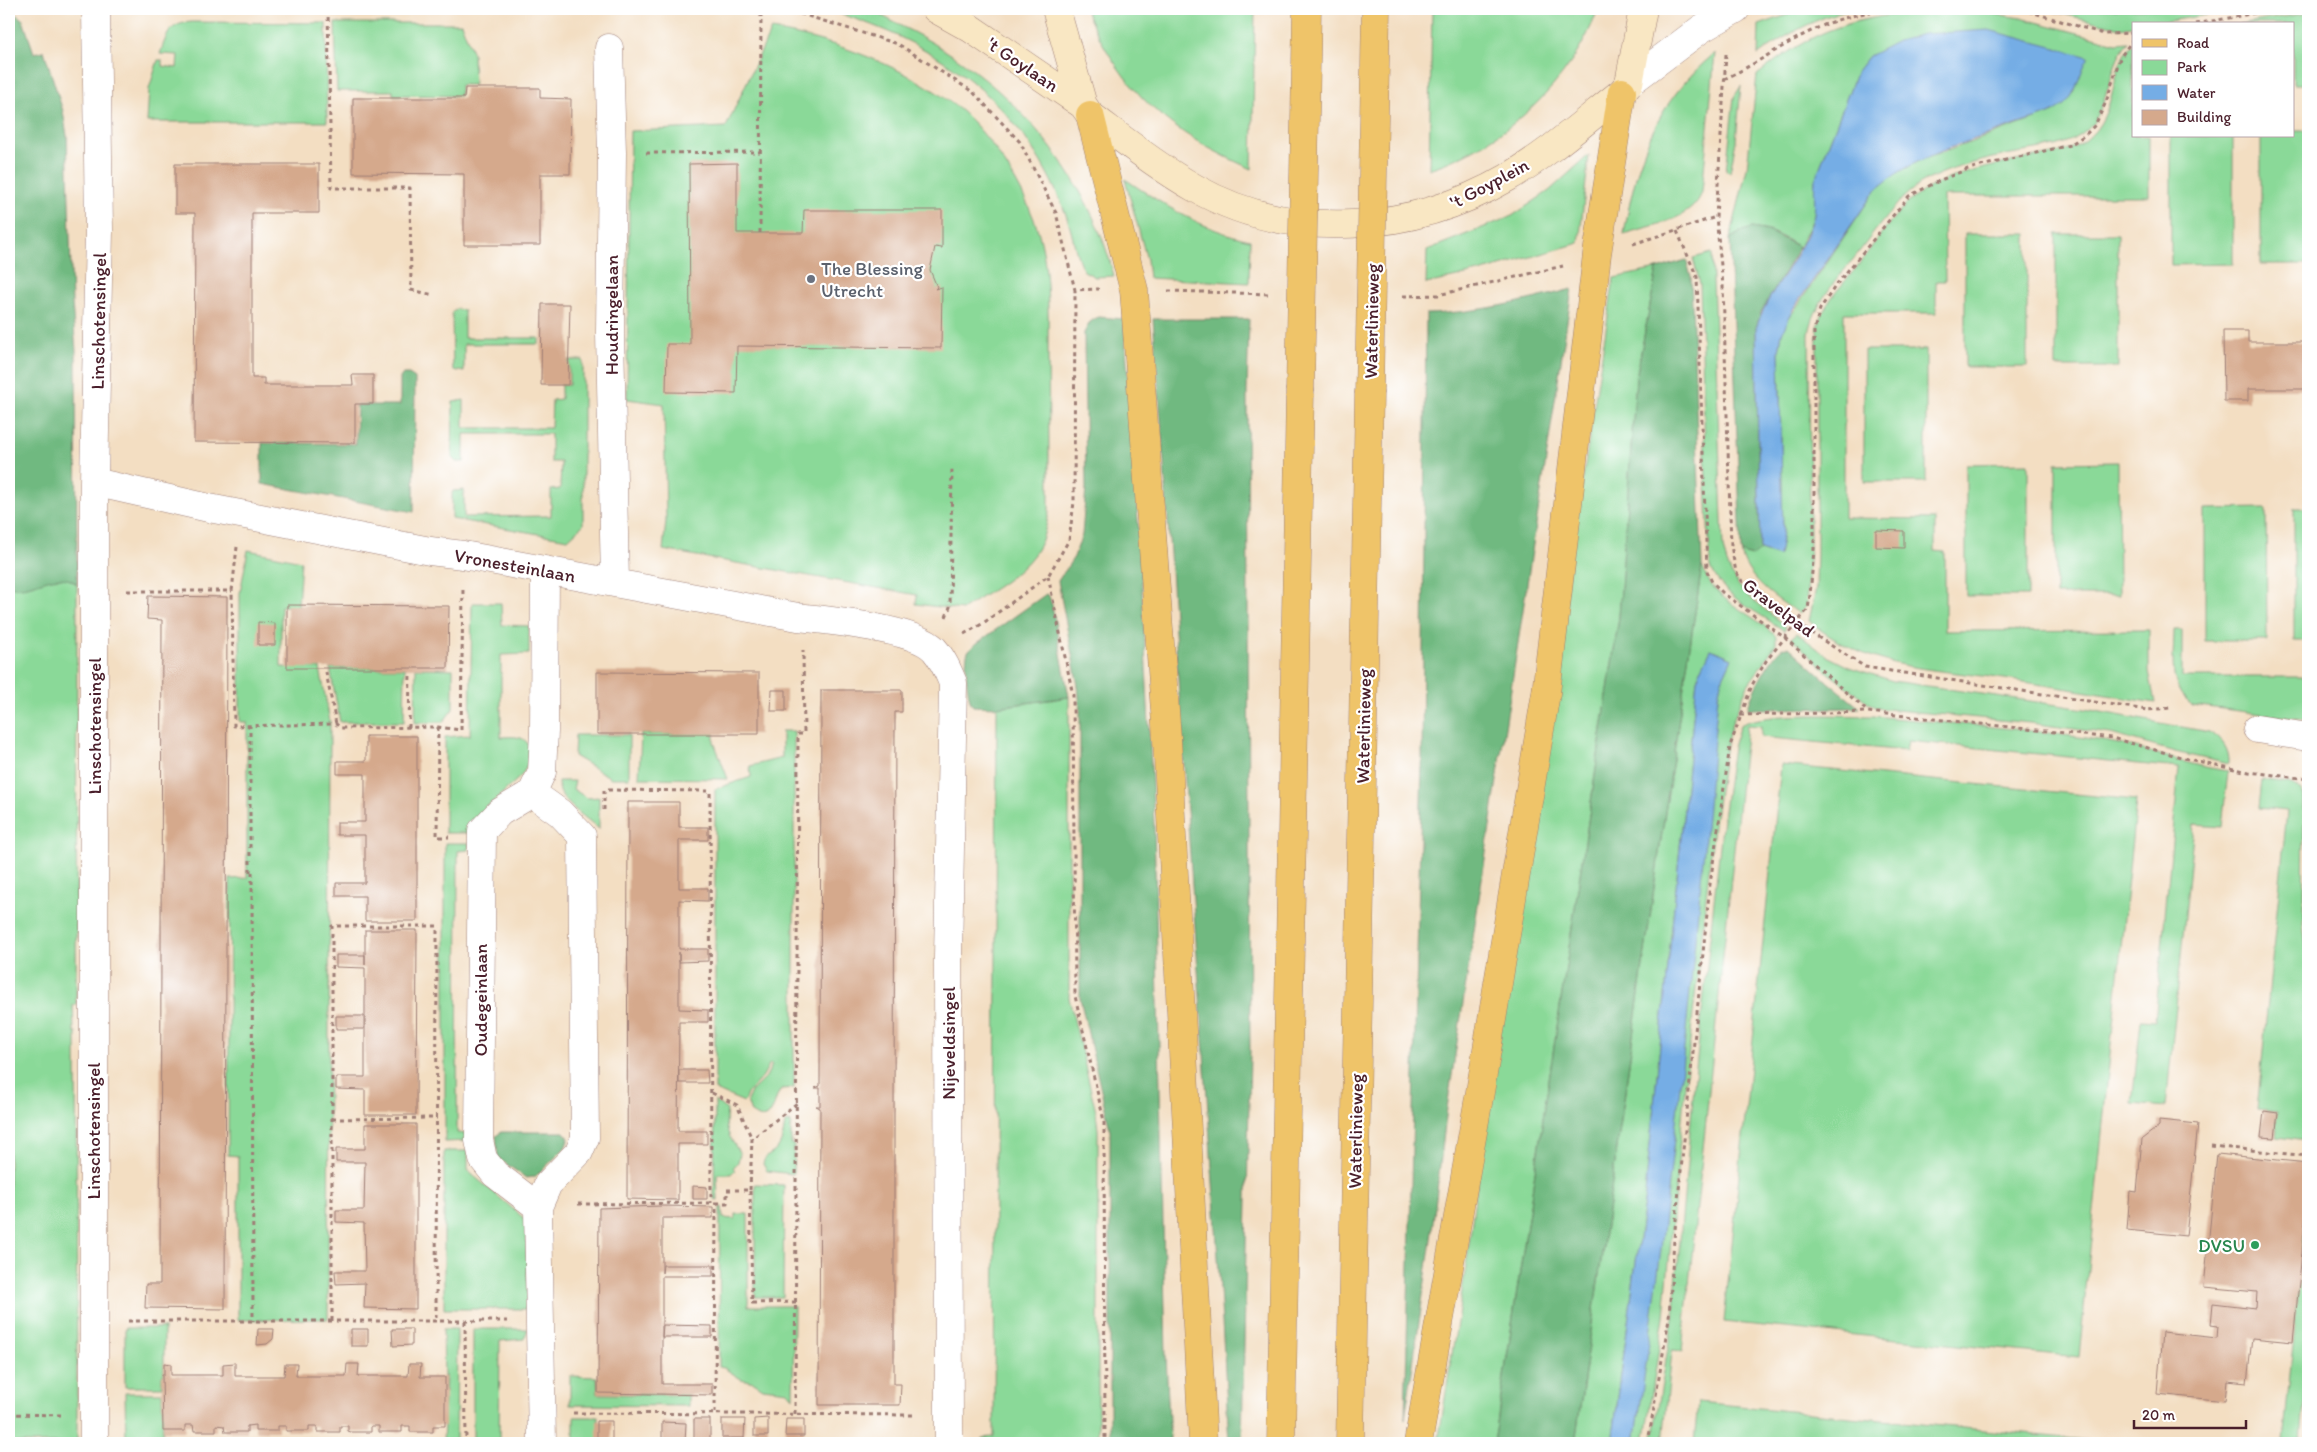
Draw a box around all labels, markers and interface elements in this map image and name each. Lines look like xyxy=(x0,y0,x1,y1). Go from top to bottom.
legend xyxy=(2132,22,2294,138)
street label: 't Goylaan xyxy=(982,32,1063,97)
text: Road xyxy=(2177,34,2210,52)
text: Park xyxy=(2177,58,2207,76)
text: Water xyxy=(2177,84,2216,102)
text: Building xyxy=(2177,108,2231,126)
street label: 't Goyplein xyxy=(1446,153,1533,214)
street label: Linschotensingel xyxy=(86,252,111,390)
street label: Houdringelaan xyxy=(600,254,623,375)
place label: The Blessing Utrecht xyxy=(821,257,924,302)
street label: Waterlinieweg xyxy=(1359,263,1384,379)
marker: The Blessing Utrecht xyxy=(805,273,817,285)
street label: Vronesteinlaan xyxy=(452,544,578,588)
street label: Gravelpad xyxy=(1738,573,1819,642)
street label: Linschotensingel xyxy=(83,657,106,795)
street label: Waterlinieweg xyxy=(1351,668,1376,784)
street label: Oudegeinlaan xyxy=(469,944,492,1056)
street label: Nijeveldsingel xyxy=(937,986,960,1100)
street label: Linschotensingel xyxy=(82,1062,105,1200)
street label: Waterlinieweg xyxy=(1343,1073,1368,1189)
place label: DVSU xyxy=(2198,1234,2245,1257)
marker: DVSU xyxy=(2249,1239,2261,1251)
scale bar xyxy=(2134,1397,2247,1429)
text: 20 m xyxy=(2142,1406,2176,1424)

